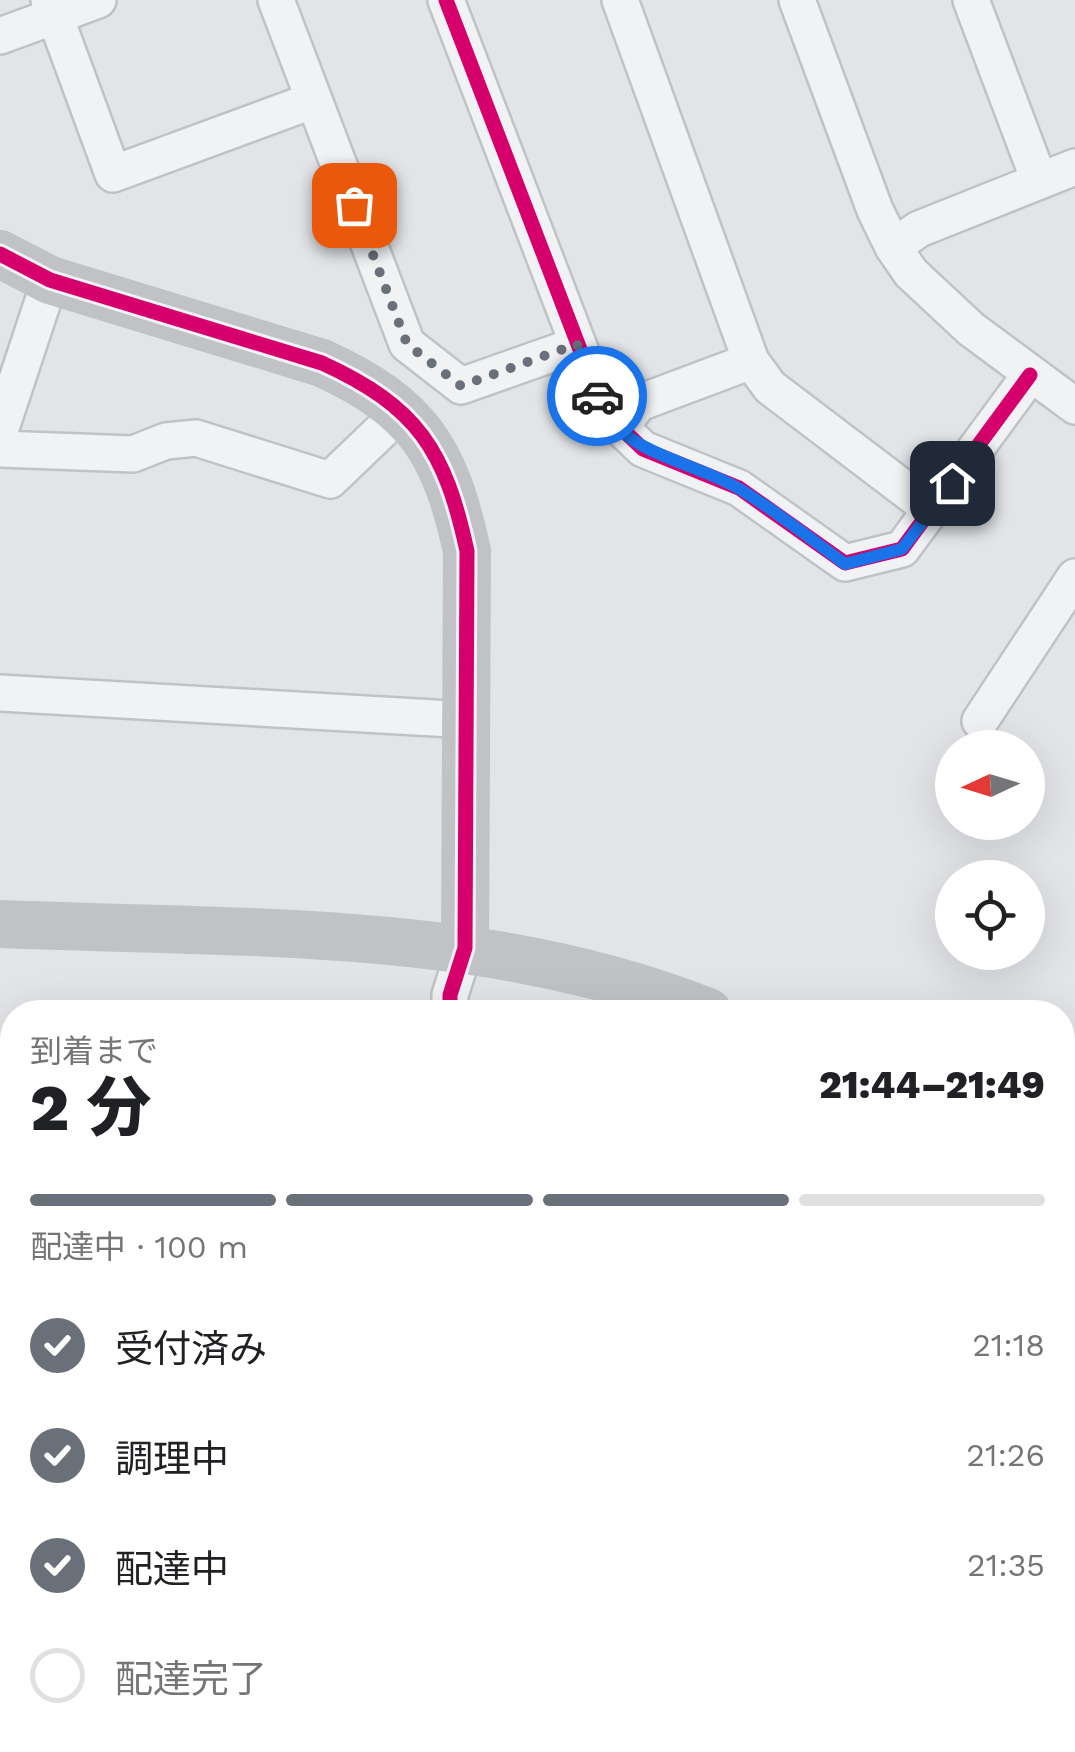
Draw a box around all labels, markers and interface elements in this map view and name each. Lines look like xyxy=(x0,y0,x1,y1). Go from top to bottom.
pin xyxy=(312,163,397,248)
icon: bag xyxy=(327,178,382,233)
courier xyxy=(547,346,647,446)
icon: car xyxy=(570,369,625,424)
pin xyxy=(910,441,995,526)
icon: home xyxy=(925,456,980,511)
north arrow xyxy=(935,730,1045,840)
map controls xyxy=(935,730,1045,970)
button: locate xyxy=(935,860,1045,970)
text: 到着まで xyxy=(30,1032,158,1070)
text: 21:44–21:49 xyxy=(819,1063,1045,1107)
text: 2 分 xyxy=(30,1070,151,1146)
text: 配達中 · 100 m xyxy=(30,1228,248,1266)
icon: check xyxy=(30,1318,85,1373)
text: 21:18 xyxy=(972,1326,1045,1364)
text: 受付済み xyxy=(115,1327,267,1371)
icon: check xyxy=(30,1428,85,1483)
text: 21:26 xyxy=(966,1436,1045,1474)
text: 調理中 xyxy=(115,1437,229,1481)
icon: check xyxy=(30,1538,85,1593)
text: 21:35 xyxy=(967,1546,1045,1584)
text: 配達中 xyxy=(115,1547,229,1591)
text: 配達完了 xyxy=(115,1657,267,1701)

